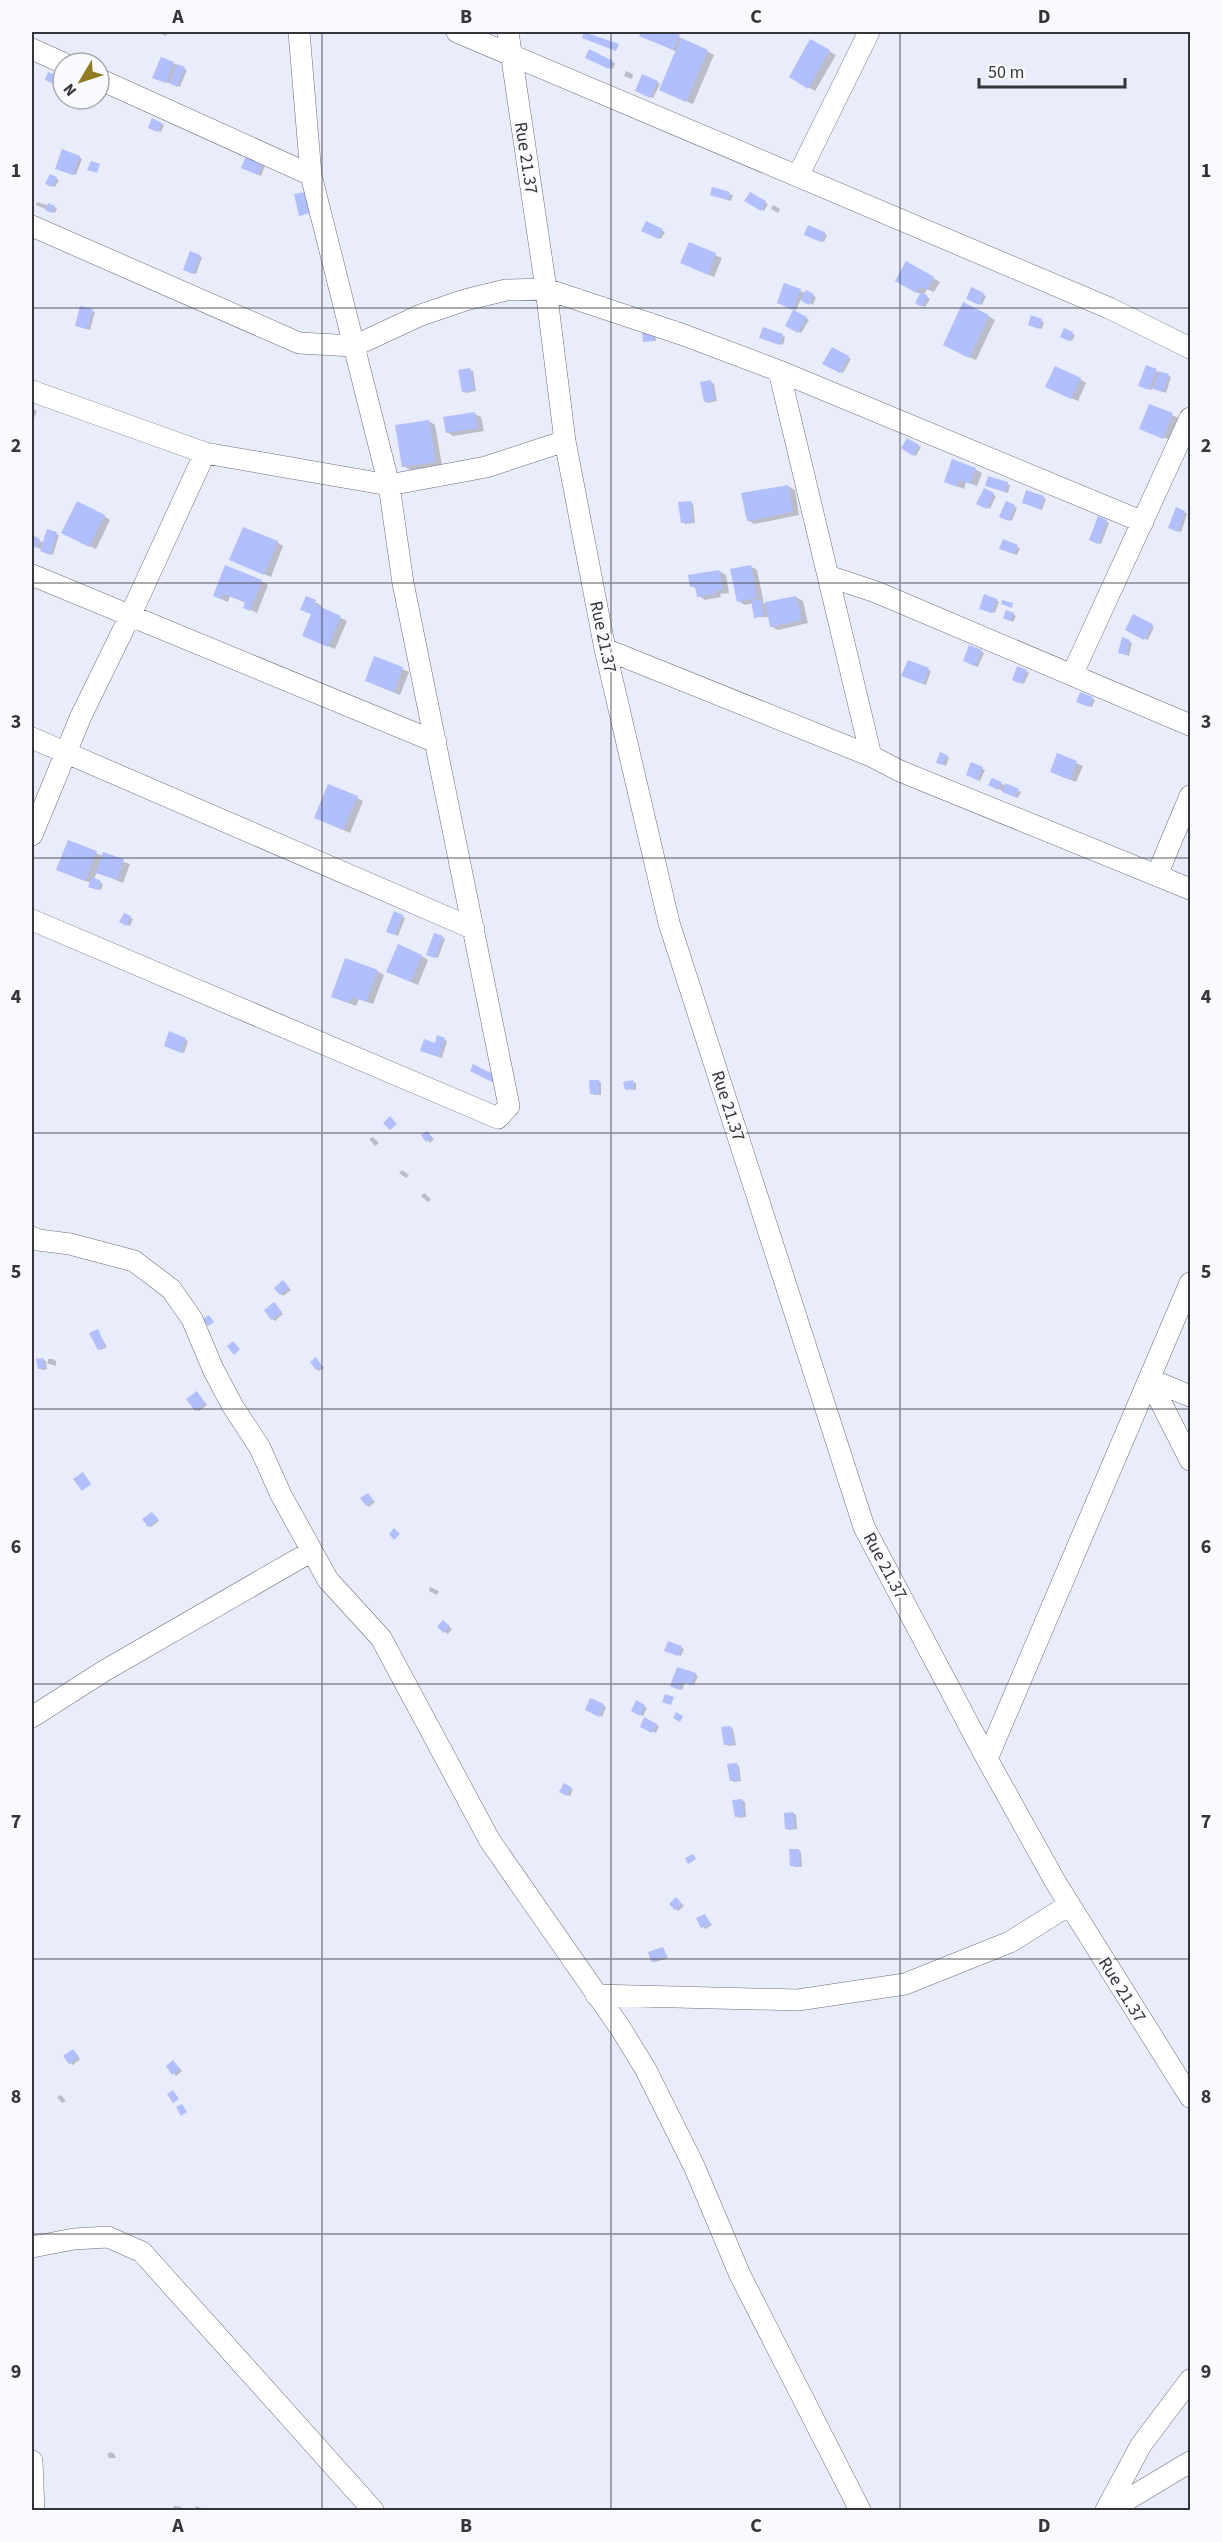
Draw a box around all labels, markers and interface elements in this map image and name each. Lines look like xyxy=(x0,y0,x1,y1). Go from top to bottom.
text: A xyxy=(171,3,184,31)
text: B xyxy=(460,3,472,31)
text: C xyxy=(750,3,762,31)
text: D xyxy=(1038,3,1050,31)
north arrow xyxy=(51,51,111,111)
scale bar xyxy=(979,51,1124,89)
text: 50 m xyxy=(988,60,1024,85)
text: N xyxy=(58,79,82,101)
street label: Rue 21.37 xyxy=(508,120,544,196)
text: 1 xyxy=(11,157,21,185)
text: 1 xyxy=(1201,157,1211,185)
text: 2 xyxy=(11,432,21,460)
text: 2 xyxy=(1201,432,1211,460)
street label: Rue 21.37 xyxy=(583,599,623,675)
text: 3 xyxy=(11,708,21,736)
text: 3 xyxy=(1201,708,1211,736)
text: 4 xyxy=(11,983,22,1011)
text: 4 xyxy=(1201,983,1212,1011)
street label: Rue 21.37 xyxy=(705,1068,751,1145)
text: 5 xyxy=(11,1258,21,1286)
text: 5 xyxy=(1201,1258,1211,1286)
street label: Rue 21.37 xyxy=(857,1528,913,1604)
text: 6 xyxy=(11,1533,21,1561)
text: 6 xyxy=(1201,1533,1211,1561)
text: 7 xyxy=(11,1808,21,1836)
text: 7 xyxy=(1201,1808,1211,1836)
street label: Rue 21.37 xyxy=(1092,1952,1152,2028)
text: 8 xyxy=(11,2083,21,2111)
text: 8 xyxy=(1201,2083,1211,2111)
text: 9 xyxy=(11,2358,21,2386)
text: 9 xyxy=(1201,2358,1211,2386)
text: A xyxy=(171,2512,184,2540)
text: B xyxy=(460,2512,472,2540)
text: C xyxy=(750,2512,762,2540)
text: D xyxy=(1038,2512,1050,2540)

